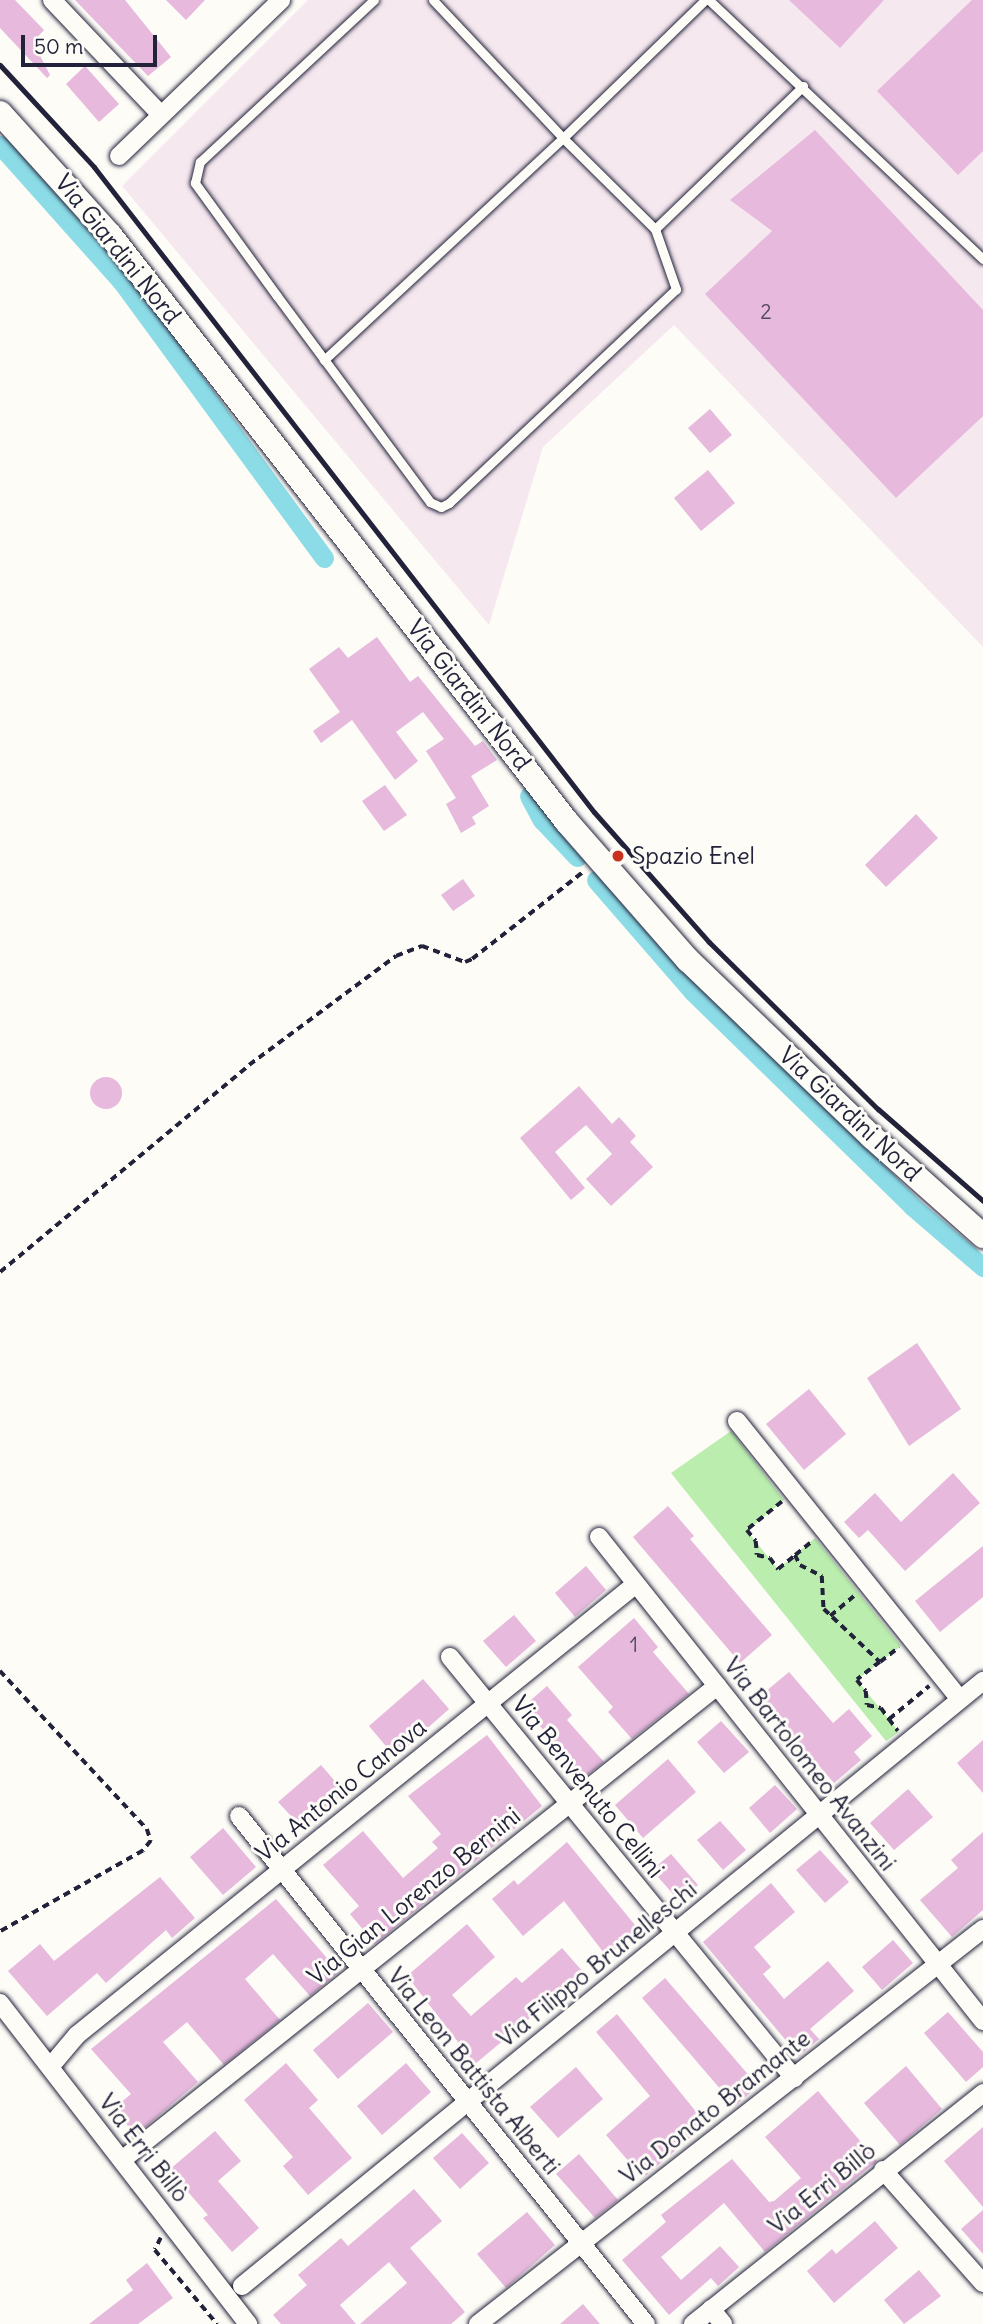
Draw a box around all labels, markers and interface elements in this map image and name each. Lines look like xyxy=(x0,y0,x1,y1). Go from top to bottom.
scale bar xyxy=(24,21,161,65)
text: 50 m xyxy=(34,33,83,60)
street label: Via Giardini Nord xyxy=(49,169,187,329)
house number: 2 xyxy=(760,299,772,325)
street label: Via Giardini Nord xyxy=(401,614,537,776)
place label: Spazio Enel xyxy=(632,842,755,870)
marker: Spazio Enel xyxy=(610,848,626,864)
street label: Via Giardini Nord xyxy=(773,1041,927,1187)
house number: 1 xyxy=(630,1632,638,1658)
street label: Via Bartolomeo Avanzini xyxy=(718,1651,902,1877)
street label: Via Benvenuto Cellini xyxy=(506,1690,670,1884)
street label: Via Antonio Canova xyxy=(250,1712,432,1868)
street label: Via Gian Lorenzo Bernini xyxy=(302,1801,526,1991)
street label: Via Filippo Brunelleschi xyxy=(491,1875,703,2053)
street label: Via Leon Battista Alberti xyxy=(382,1962,566,2180)
street label: Via Donato Bramante xyxy=(614,2024,816,2190)
street label: Via Erri Billò xyxy=(93,2088,195,2208)
street label: Via Erri Billò xyxy=(763,2136,881,2240)

